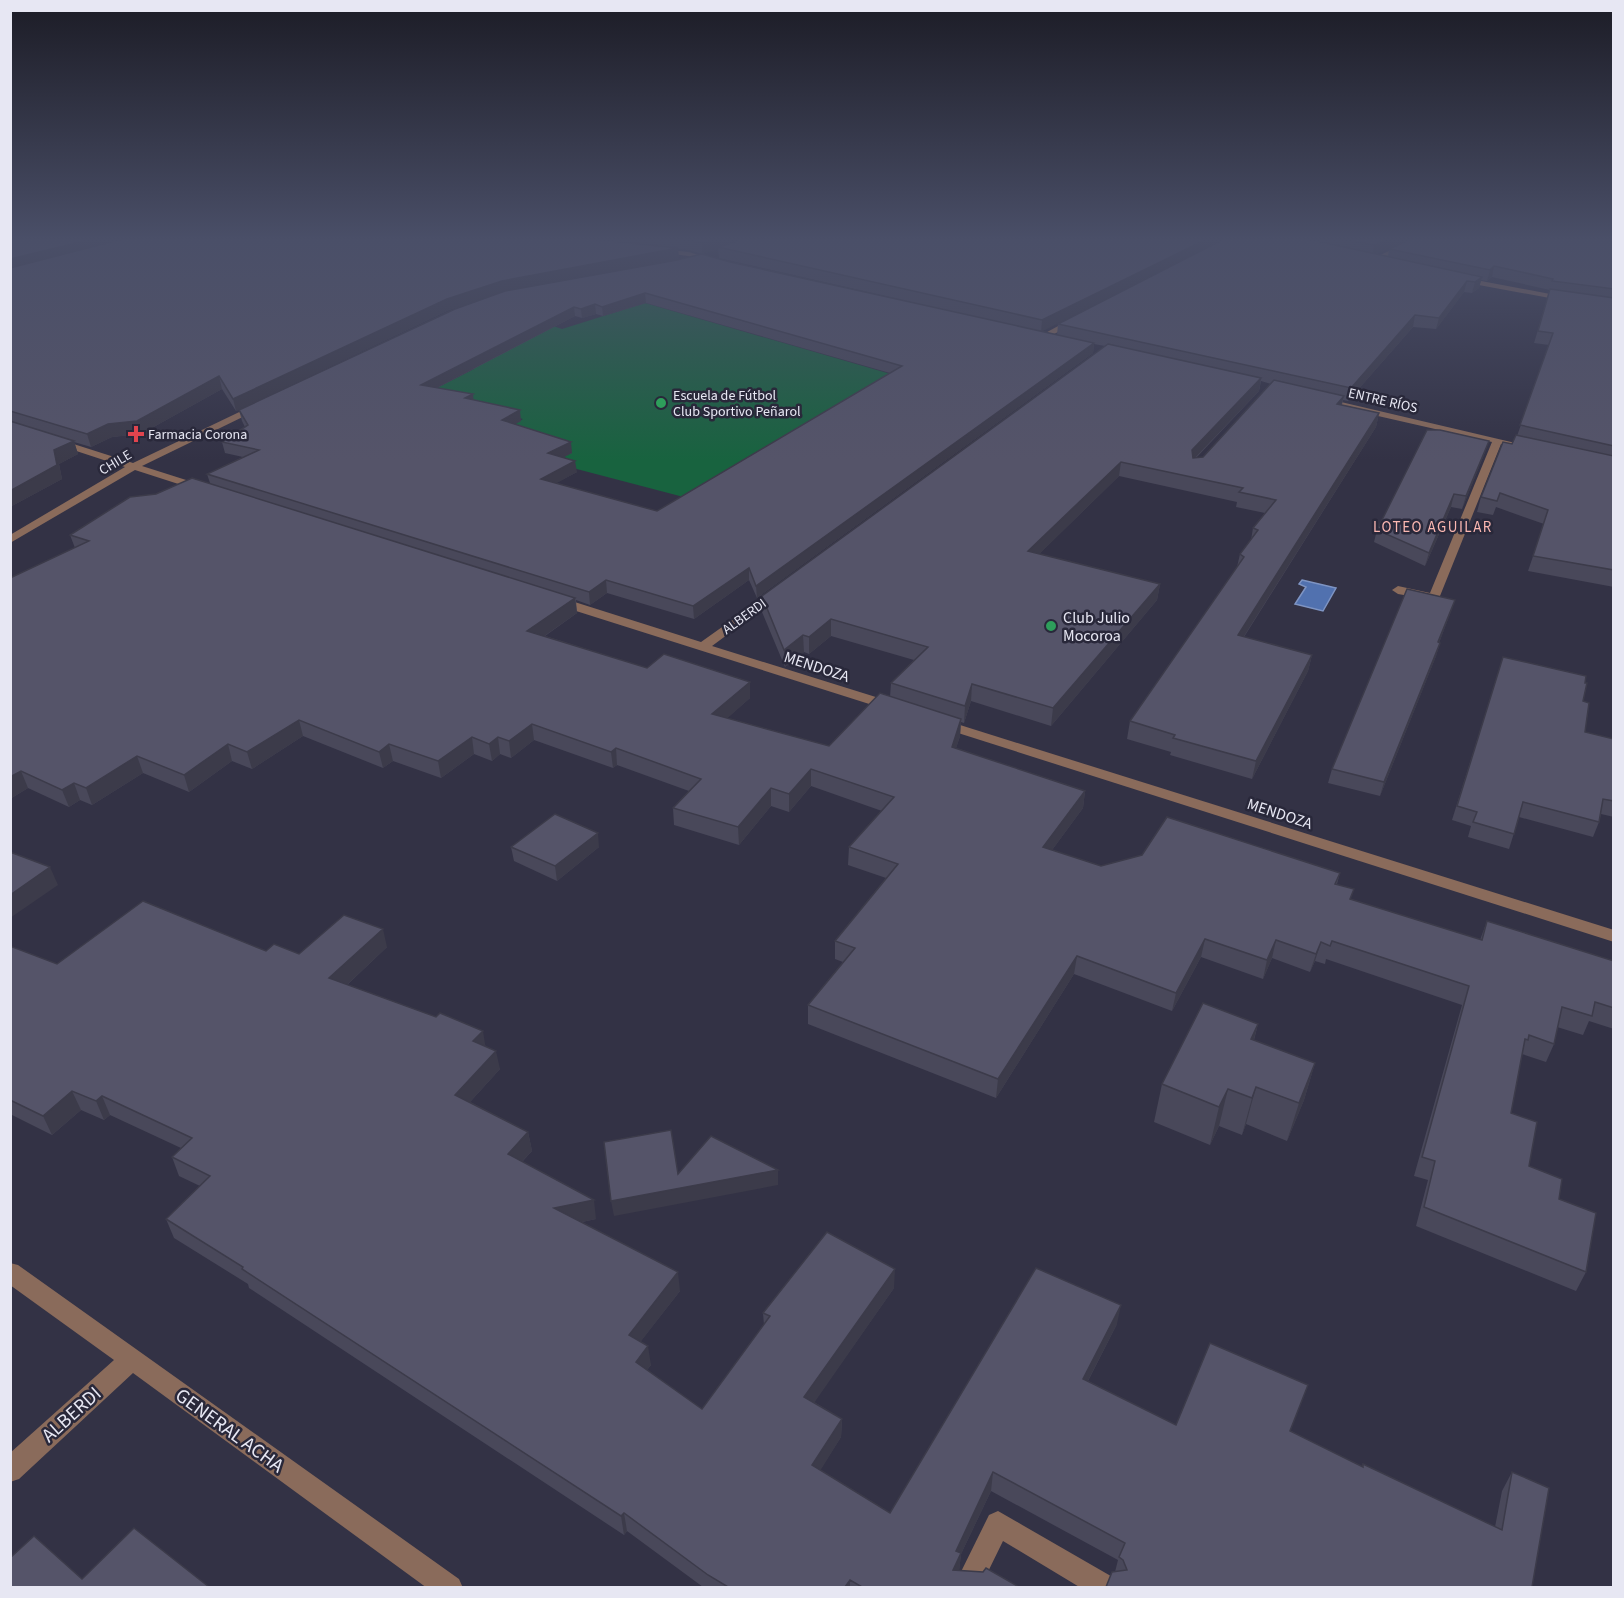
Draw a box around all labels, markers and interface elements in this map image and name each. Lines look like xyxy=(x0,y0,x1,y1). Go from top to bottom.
street label: ENTRE RÍOS xyxy=(1346,383,1419,419)
place label: Escuela de Fútbol Club Sportivo Peñarol xyxy=(673,386,801,422)
marker: Escuela de Fútbol Club Sportivo Peñarol xyxy=(654,396,668,410)
place label: Farmacia Corona xyxy=(148,425,247,445)
marker: Farmacia Corona xyxy=(129,427,143,441)
street label: CHILE xyxy=(95,445,136,480)
district label: LOTEO AGUILAR xyxy=(1373,517,1493,538)
street label: ALBERDI xyxy=(718,594,771,640)
place label: Club Julio Mocoroa xyxy=(1063,607,1130,647)
marker: Club Julio Mocoroa xyxy=(1044,619,1058,633)
street label: MENDOZA xyxy=(781,646,853,688)
street label: MENDOZA xyxy=(1244,793,1316,835)
street label: ALBERDI xyxy=(36,1380,108,1449)
street label: GENERAL ACHA xyxy=(169,1382,290,1480)

